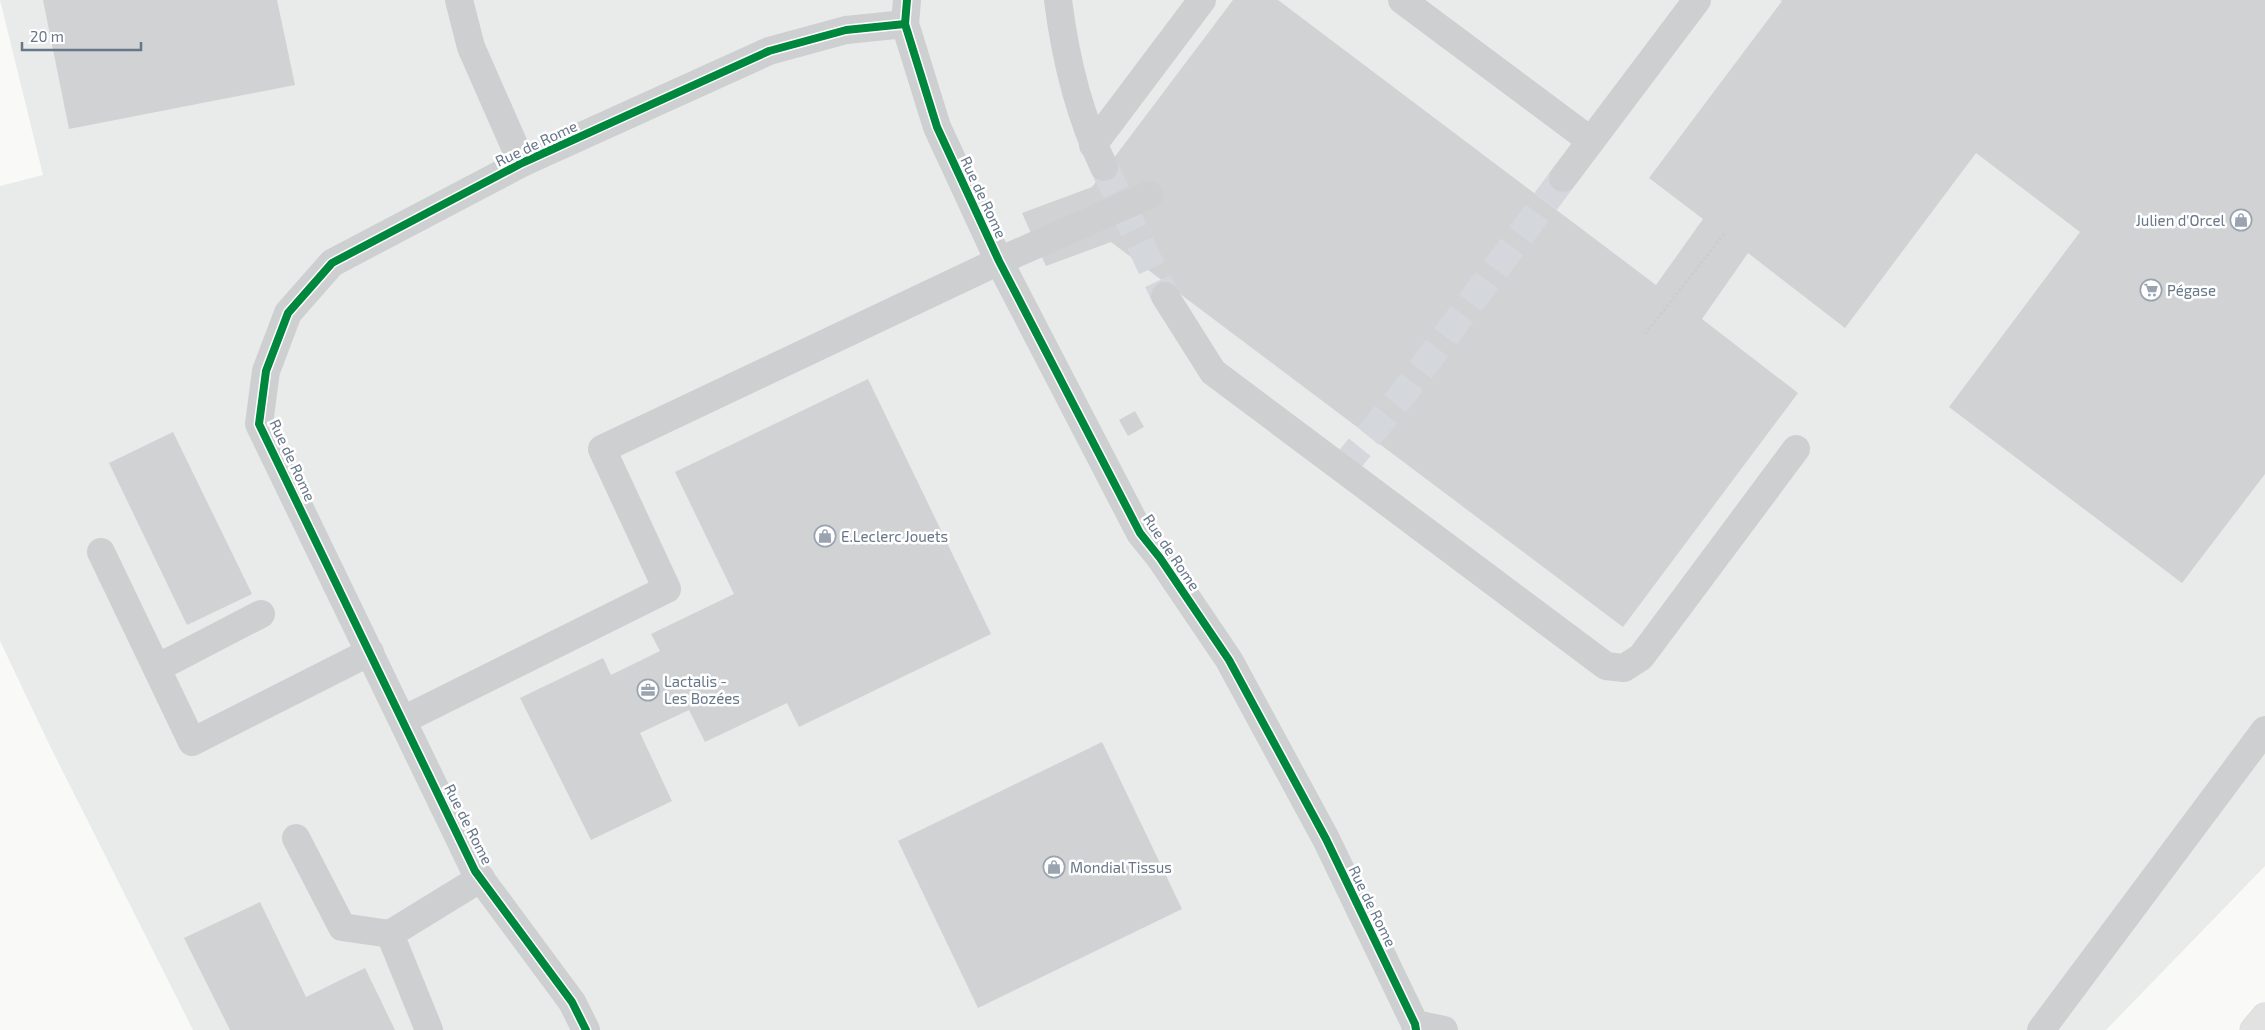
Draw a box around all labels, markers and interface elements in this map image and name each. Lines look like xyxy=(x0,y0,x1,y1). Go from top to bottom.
scale bar xyxy=(22,20,141,52)
text: 20 m xyxy=(30,27,64,45)
street label: Rue de Rome xyxy=(492,116,580,170)
street label: Rue de Rome xyxy=(957,153,1011,241)
shop icon: Julien d'Orcel xyxy=(2229,208,2253,232)
place label: Julien d'Orcel xyxy=(2136,211,2226,229)
supermarket icon: Pégase xyxy=(2139,278,2163,302)
place label: Pégase xyxy=(2167,281,2216,299)
street label: Rue de Rome xyxy=(266,416,320,504)
street label: Rue de Rome xyxy=(1140,510,1204,594)
shop icon: E.Leclerc Jouets xyxy=(813,524,837,548)
place label: E.Leclerc Jouets xyxy=(841,527,948,545)
place label: Lactalis - Les Bozées xyxy=(664,672,740,707)
office icon: Lactalis - Les Bozées xyxy=(636,678,660,702)
street label: Rue de Rome xyxy=(441,781,497,867)
shop icon: Mondial Tissus xyxy=(1042,855,1066,879)
place label: Mondial Tissus xyxy=(1070,858,1172,876)
street label: Rue de Rome xyxy=(1346,862,1400,950)

